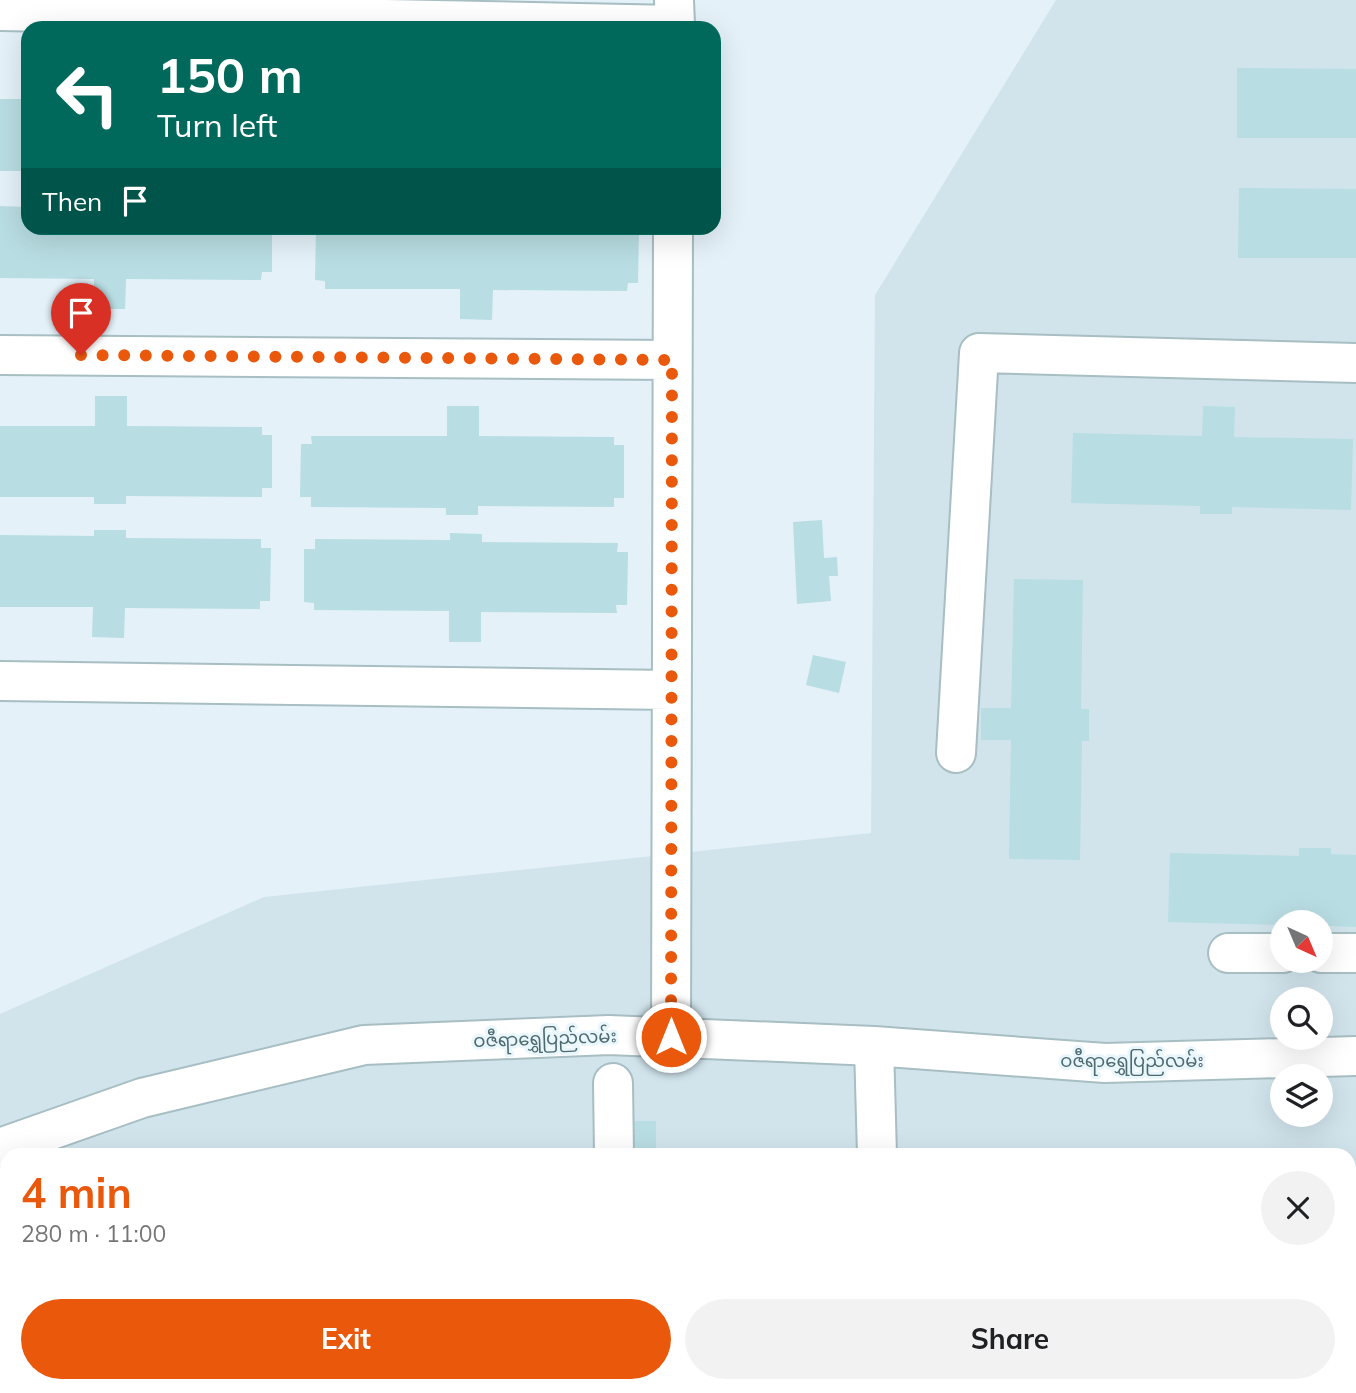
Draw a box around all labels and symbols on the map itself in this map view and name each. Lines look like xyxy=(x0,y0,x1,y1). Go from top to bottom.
pin xyxy=(51,283,111,355)
north arrow xyxy=(1270,910,1334,973)
position arrow xyxy=(634,1000,708,1074)
street label: ဝဇီရာရွှေပြည်လမ်း xyxy=(473,1022,617,1056)
street label: ဝဇီရာရွှေပြည်လမ်း xyxy=(1060,1047,1204,1076)

